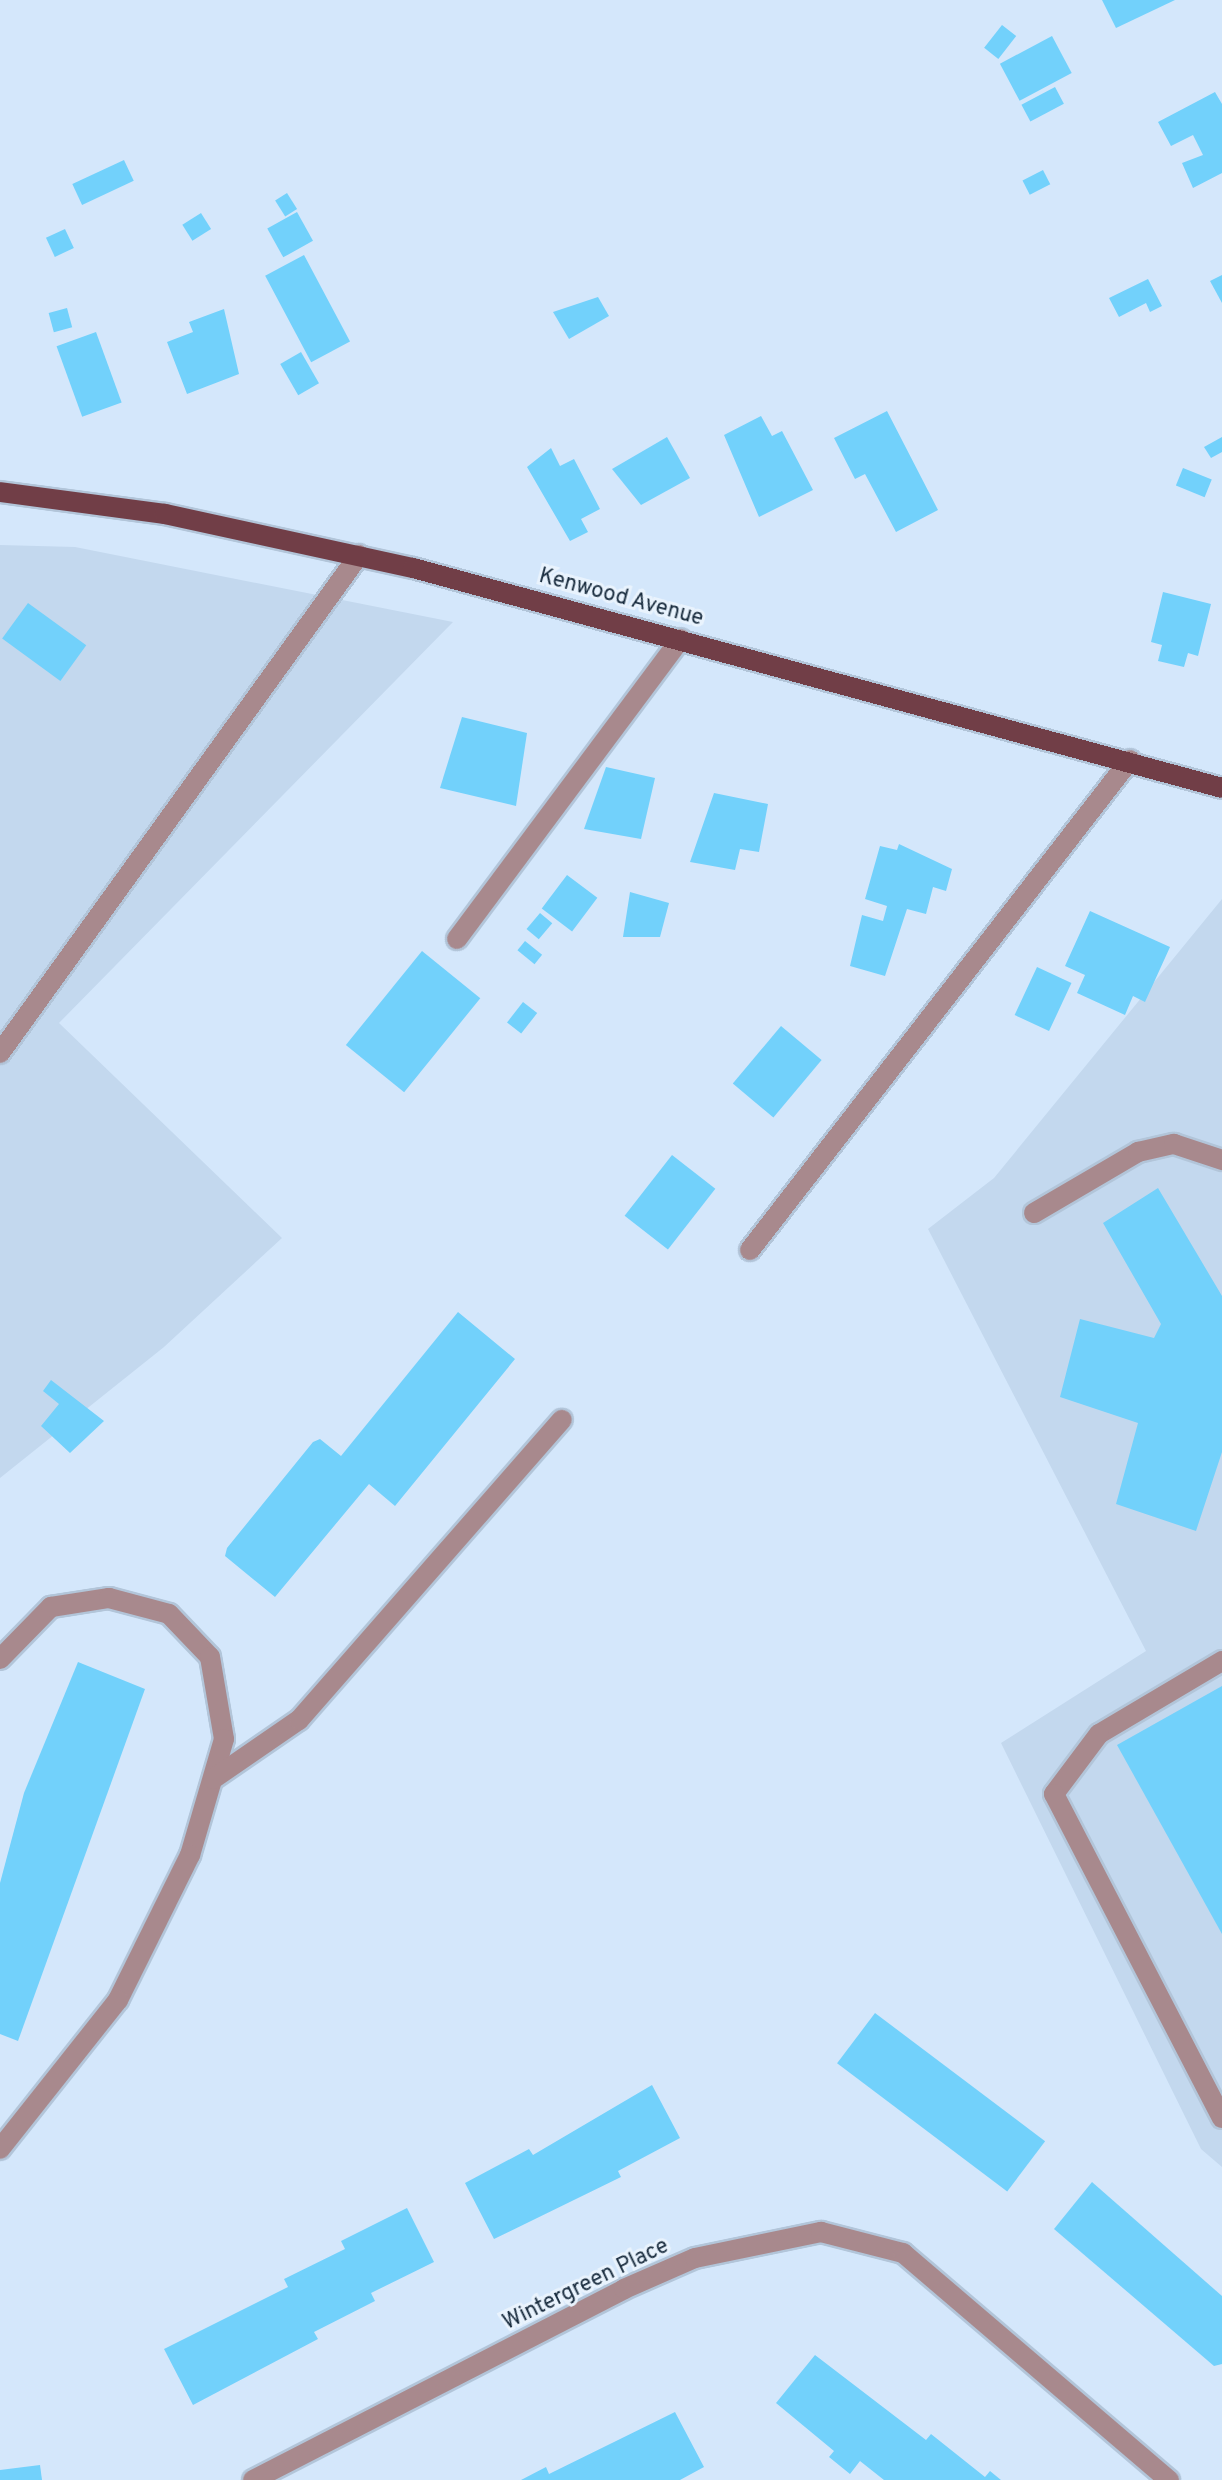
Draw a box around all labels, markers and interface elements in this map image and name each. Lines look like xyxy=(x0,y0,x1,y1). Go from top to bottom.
street label: Kenwood Avenue xyxy=(535,563,707,633)
street label: Wintergreen Place xyxy=(499,2233,673,2337)

